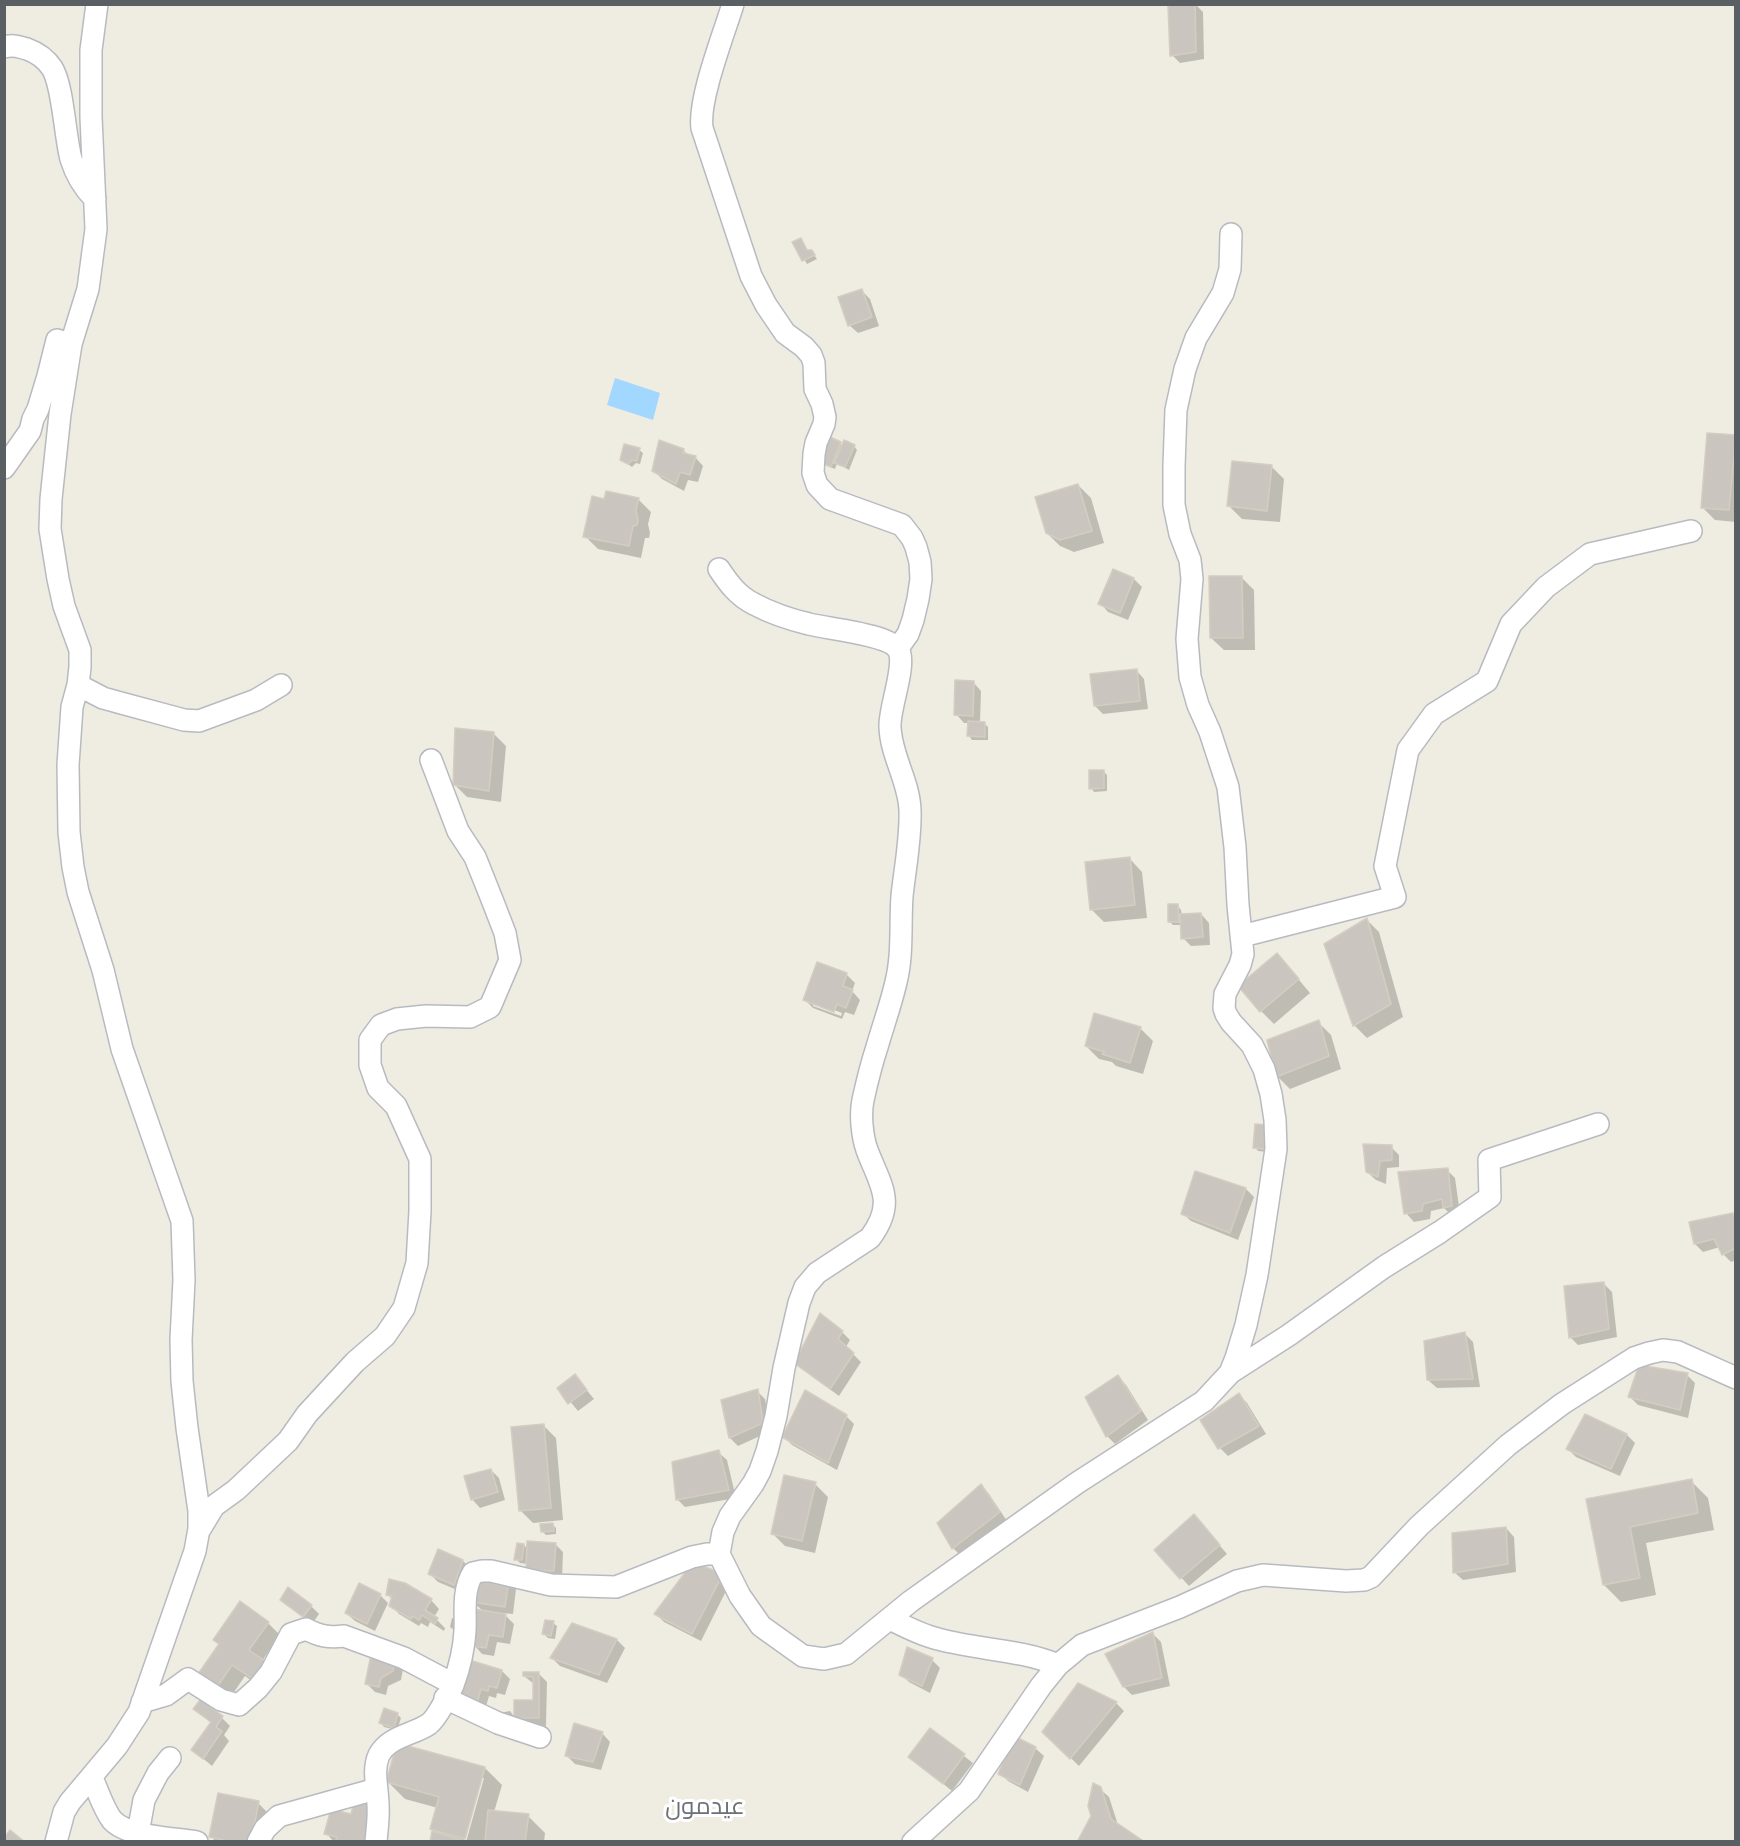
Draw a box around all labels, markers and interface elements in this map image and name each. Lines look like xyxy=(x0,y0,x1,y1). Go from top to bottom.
district label: عيدمون xyxy=(665,1793,745,1821)

